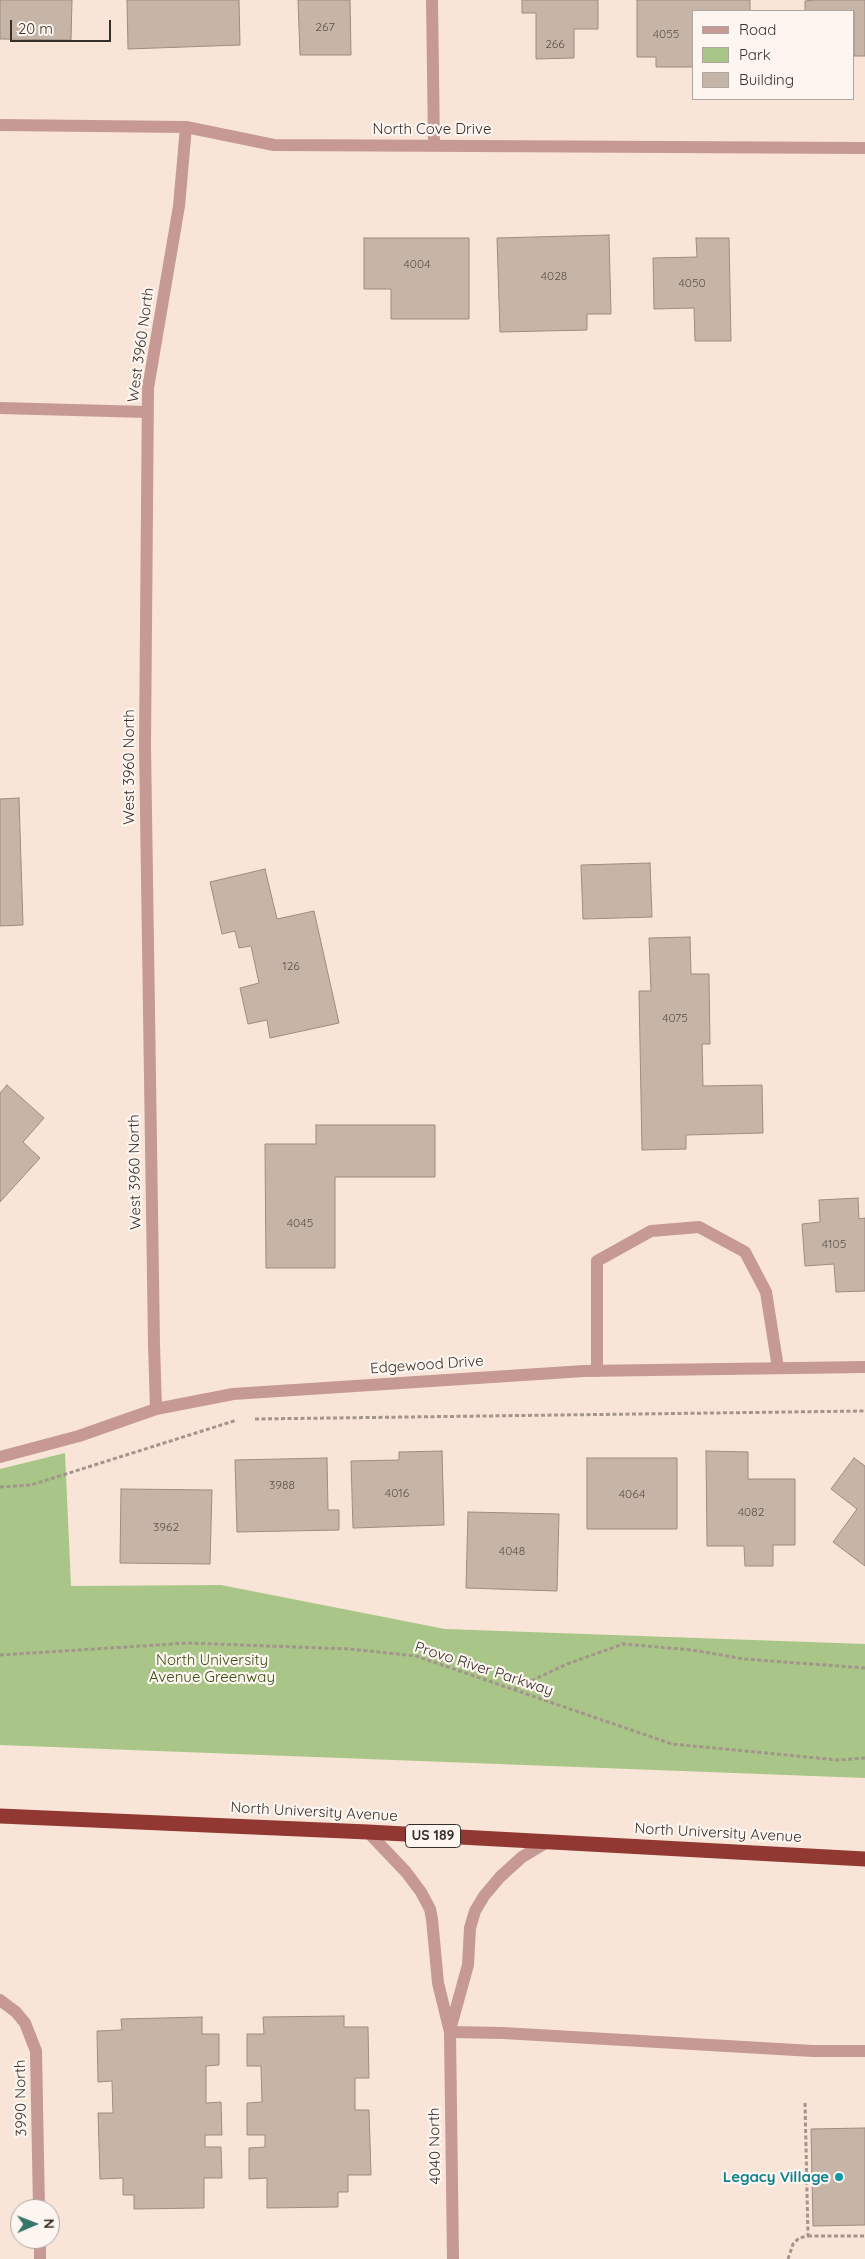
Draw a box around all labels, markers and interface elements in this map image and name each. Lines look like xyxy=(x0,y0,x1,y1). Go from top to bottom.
scale bar xyxy=(12,10,114,42)
legend xyxy=(692,10,855,100)
text: 20 m xyxy=(18,19,53,38)
house number: 267 xyxy=(315,20,335,34)
text: Road xyxy=(739,20,776,39)
house number: 4055 xyxy=(653,27,679,41)
house number: 266 xyxy=(545,37,565,51)
text: Park xyxy=(739,45,771,64)
text: Building xyxy=(739,70,794,89)
street label: North Cove Drive xyxy=(373,120,491,138)
house number: 4004 xyxy=(404,257,430,271)
house number: 4028 xyxy=(541,269,567,283)
house number: 4050 xyxy=(678,276,706,290)
street label: West 3960 North xyxy=(124,286,158,404)
street label: West 3960 North xyxy=(120,709,138,825)
house number: 126 xyxy=(282,959,300,973)
house number: 4075 xyxy=(662,1011,688,1025)
street label: West 3960 North xyxy=(125,1114,145,1230)
house number: 4045 xyxy=(287,1216,313,1230)
house number: 4105 xyxy=(822,1237,846,1251)
street label: Edgewood Drive xyxy=(370,1352,484,1378)
house number: 3988 xyxy=(269,1478,295,1492)
house number: 4016 xyxy=(385,1486,409,1500)
house number: 4064 xyxy=(619,1487,645,1501)
house number: 4082 xyxy=(738,1505,764,1519)
house number: 3962 xyxy=(153,1520,179,1534)
house number: 4048 xyxy=(499,1544,525,1558)
street label: Provo River Parkway xyxy=(412,1638,556,1700)
park label: North University Avenue Greenway xyxy=(149,1651,275,1686)
street label: North University Avenue xyxy=(230,1799,398,1825)
street label: North University Avenue xyxy=(634,1820,802,1846)
road number: US 189 xyxy=(406,1824,460,1848)
street label: 3990 North xyxy=(11,2059,31,2137)
street label: 4040 North xyxy=(425,2107,445,2185)
place label: Legacy Village xyxy=(723,2168,829,2186)
marker: Legacy Village xyxy=(833,2171,845,2183)
north arrow xyxy=(10,2199,60,2249)
text: N xyxy=(40,2218,58,2229)

